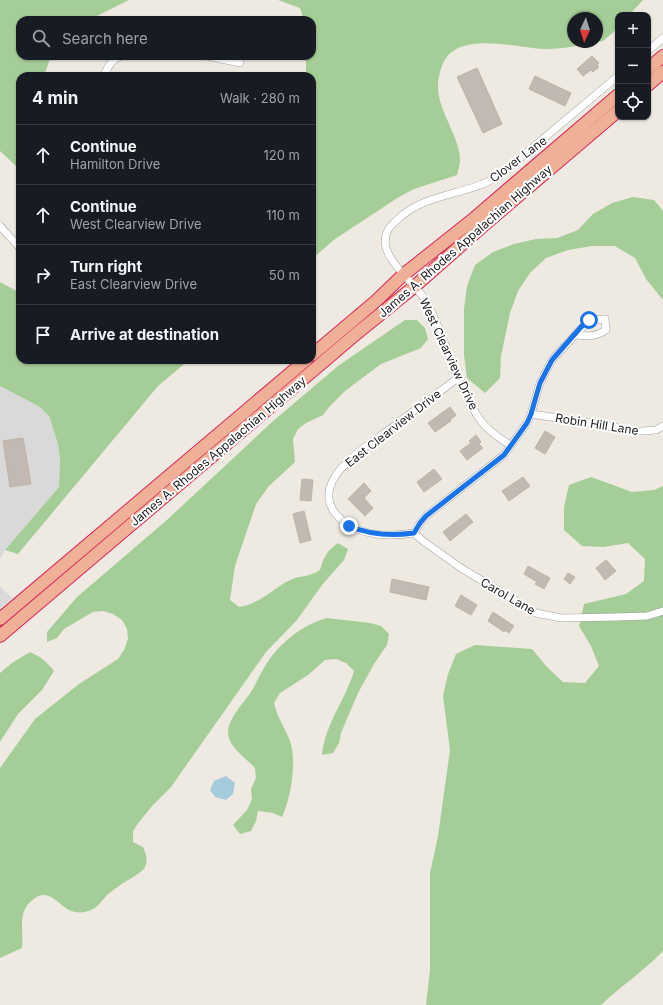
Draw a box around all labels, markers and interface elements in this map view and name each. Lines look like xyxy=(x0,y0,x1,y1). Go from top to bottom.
north arrow xyxy=(567,12,603,48)
map controls xyxy=(615,12,651,120)
button: + xyxy=(615,12,651,48)
search box xyxy=(16,16,316,60)
icon: search xyxy=(30,27,52,49)
text: Search here xyxy=(62,29,148,48)
button: − xyxy=(615,48,651,84)
button: locate xyxy=(615,84,651,120)
text: 4 min xyxy=(32,88,78,108)
text: Walk · 280 m xyxy=(220,90,300,106)
street label: Clover Lane xyxy=(486,133,550,185)
text: Continue xyxy=(70,137,137,156)
icon: ahead xyxy=(32,144,54,166)
text: 120 m xyxy=(264,147,300,163)
text: Hamilton Drive xyxy=(70,156,160,172)
street label: James A. Rhodes Appalachian Highway xyxy=(375,161,555,320)
text: Continue xyxy=(70,197,137,216)
icon: ahead xyxy=(32,204,54,226)
text: 110 m xyxy=(266,207,300,223)
text: West Clearview Drive xyxy=(70,216,202,232)
text: Turn right xyxy=(70,257,142,276)
icon: right xyxy=(32,264,54,286)
text: 50 m xyxy=(269,267,300,283)
text: East Clearview Drive xyxy=(70,276,197,292)
street label: West Clearview Drive xyxy=(417,296,481,412)
route start xyxy=(580,311,598,329)
icon: arrive xyxy=(32,324,54,346)
text: Arrive at destination xyxy=(70,325,219,344)
street label: James A. Rhodes Appalachian Highway xyxy=(127,373,309,529)
street label: East Clearview Drive xyxy=(342,386,444,470)
street label: Robin Hill Lane xyxy=(554,410,640,438)
route end xyxy=(340,517,358,535)
street label: Carol Lane xyxy=(478,574,538,618)

